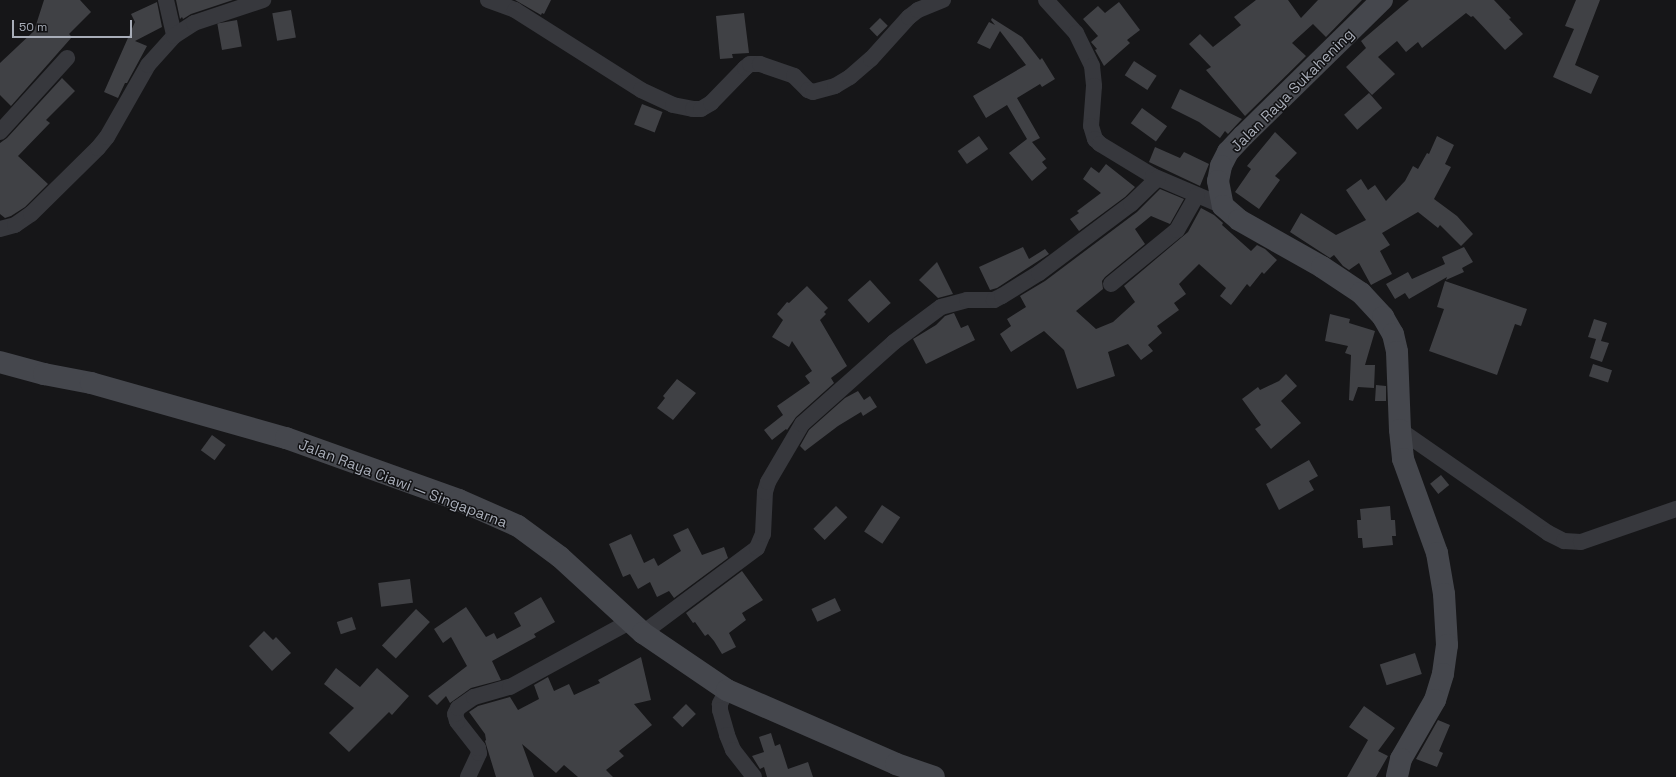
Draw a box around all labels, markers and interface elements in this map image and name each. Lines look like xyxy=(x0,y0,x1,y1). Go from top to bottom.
scale bar xyxy=(14,12,134,38)
text: 50 m xyxy=(19,19,47,35)
street label: Jalan Raya Sukahening xyxy=(1227,25,1357,155)
street label: Jalan Raya Ciawi — Singaparna xyxy=(296,435,510,531)

